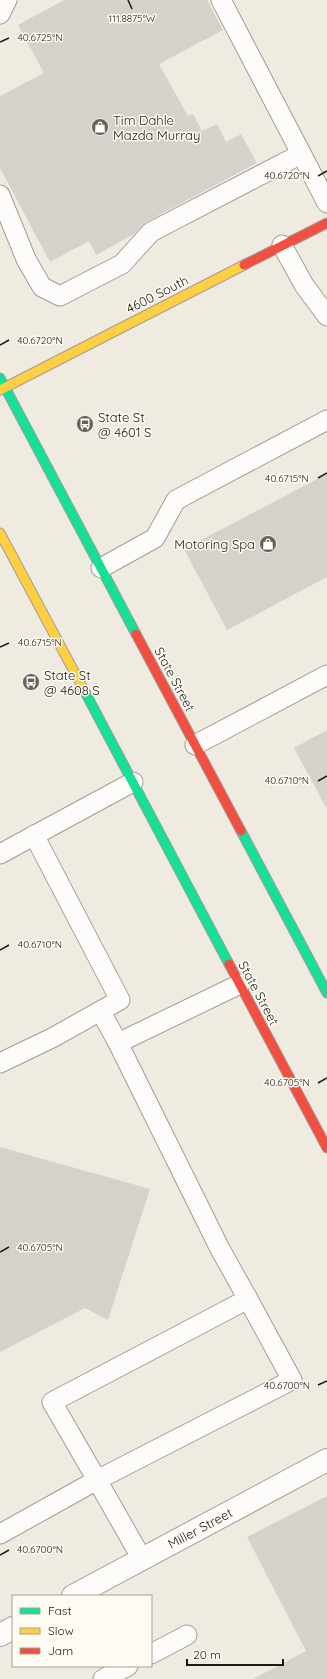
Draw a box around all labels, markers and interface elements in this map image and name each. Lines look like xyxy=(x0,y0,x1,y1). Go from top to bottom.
text: 111.8875°W xyxy=(109,12,156,25)
text: 40.6725°N xyxy=(17,31,63,44)
place label: Tim Dahle Mazda Murray xyxy=(113,112,200,143)
shop icon: Tim Dahle Mazda Murray xyxy=(90,117,110,137)
text: 40.6720°N xyxy=(264,169,310,182)
street label: 4600 South xyxy=(123,272,191,316)
text: 40.6720°N xyxy=(17,334,63,347)
place label: State St @ 4601 S xyxy=(98,409,151,440)
bus stop icon: State St @ 4601 S xyxy=(75,414,95,434)
text: 40.6715°N xyxy=(265,472,309,485)
shop icon: Motoring Spa xyxy=(258,534,278,554)
place label: Motoring Spa xyxy=(174,536,255,552)
text: 40.6715°N xyxy=(18,636,62,649)
street label: State Street xyxy=(151,644,199,714)
place label: State St @ 4608 S xyxy=(44,667,100,698)
bus stop icon: State St @ 4608 S xyxy=(21,672,41,692)
text: 40.6710°N xyxy=(265,774,309,787)
text: 40.6710°N xyxy=(18,938,62,951)
street label: State Street xyxy=(235,958,283,1028)
text: 40.6705°N xyxy=(264,1076,310,1089)
text: 40.6705°N xyxy=(17,1241,63,1254)
text: 40.6700°N xyxy=(264,1379,310,1392)
street label: Miller Street xyxy=(165,1504,235,1552)
text: 40.6700°N xyxy=(17,1543,63,1556)
legend xyxy=(12,1595,152,1667)
text: Fast xyxy=(48,1603,72,1618)
text: Slow xyxy=(48,1623,74,1638)
scale bar xyxy=(187,1641,283,1667)
text: Jam xyxy=(48,1643,73,1658)
text: 20 m xyxy=(193,1647,221,1662)

